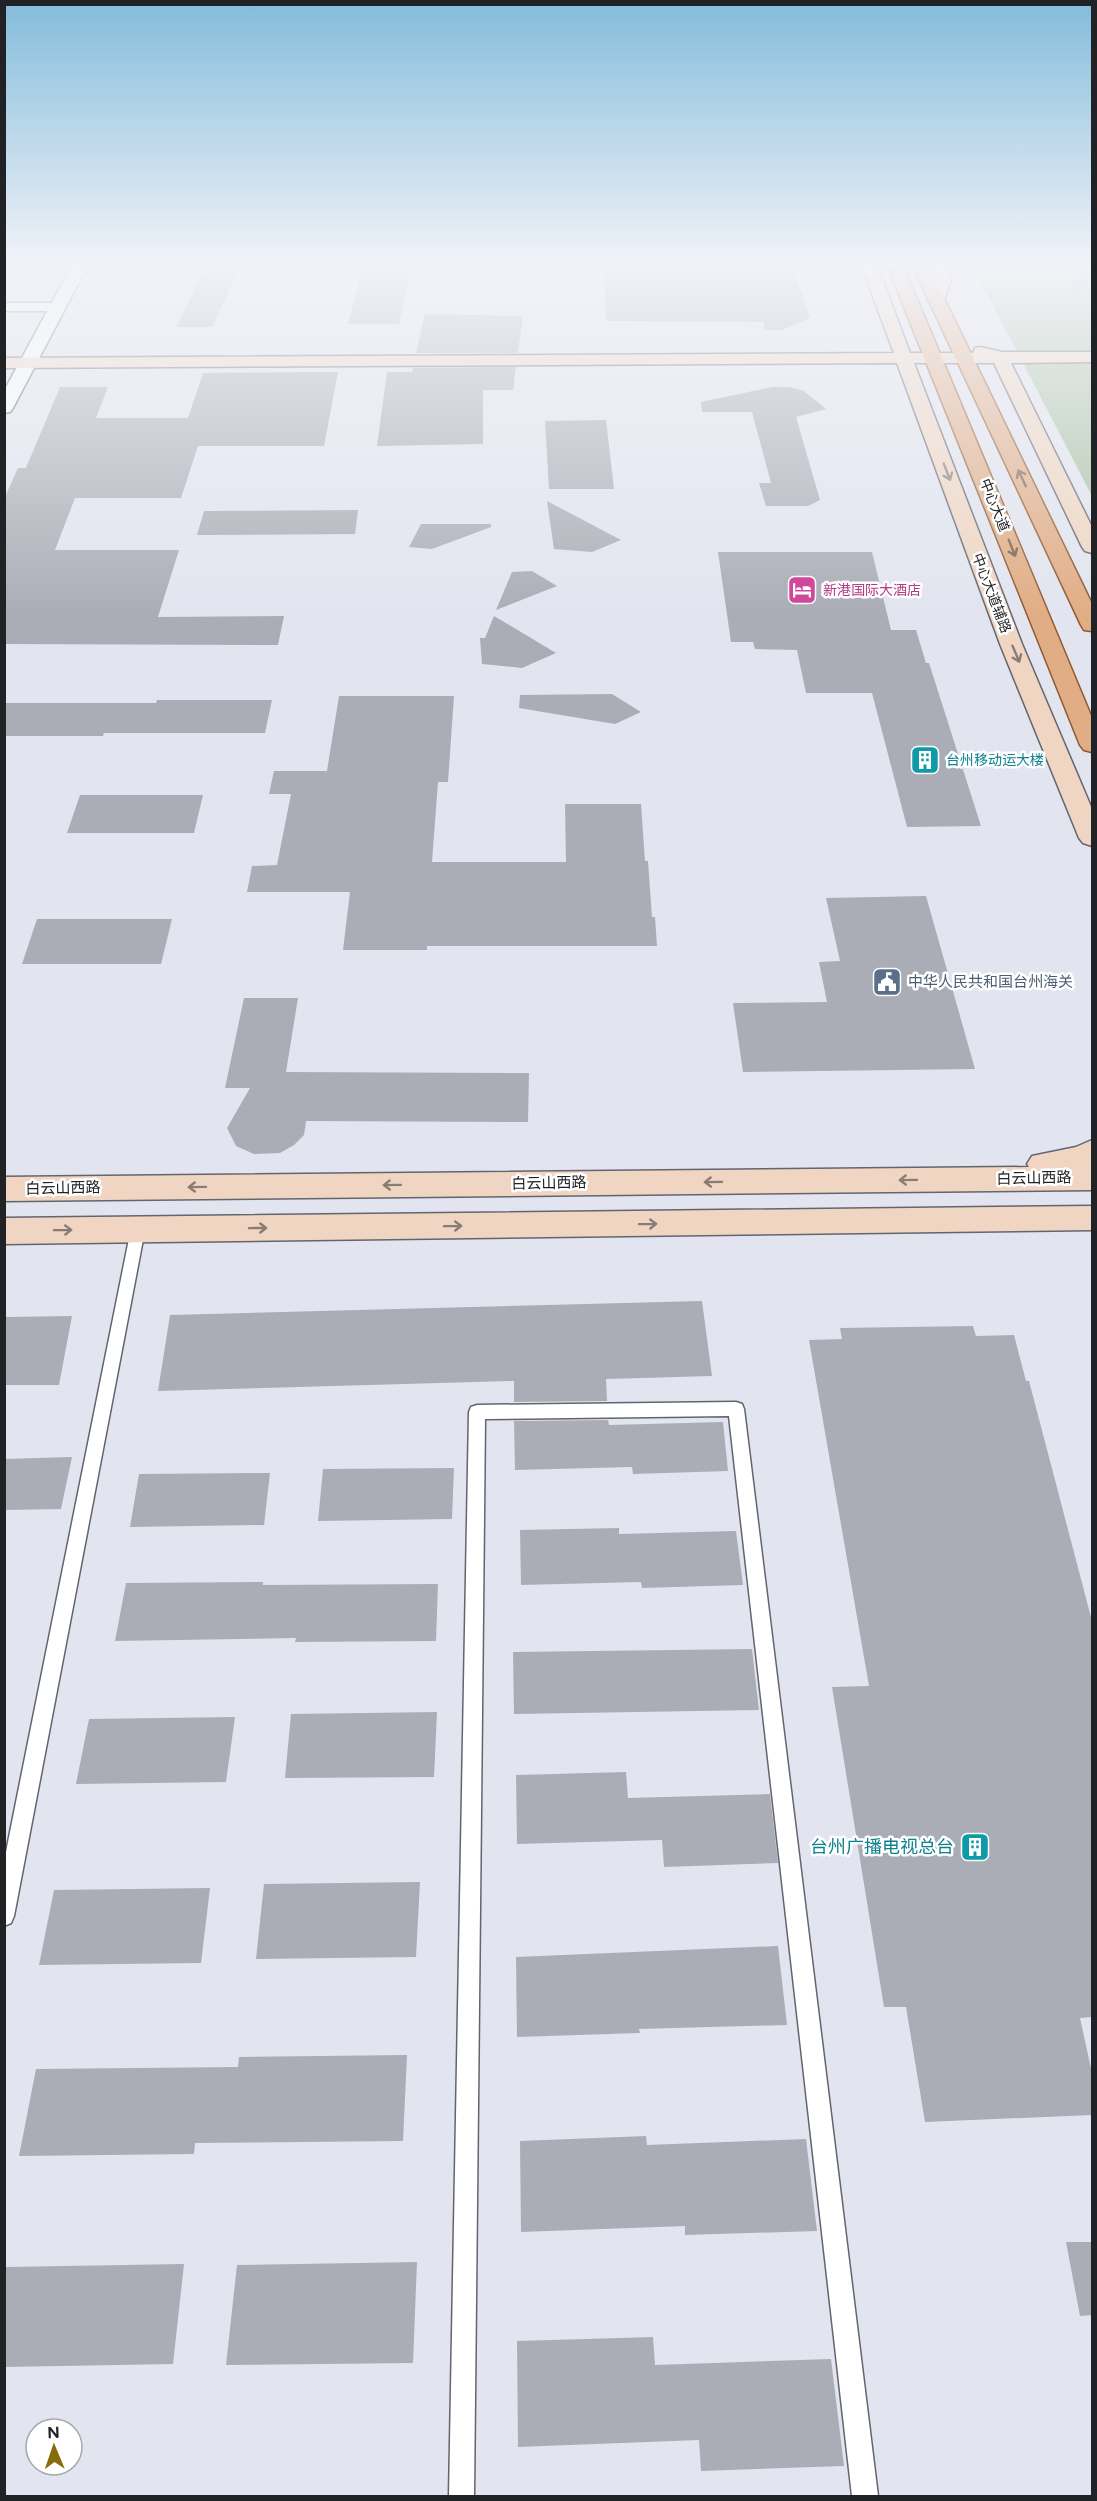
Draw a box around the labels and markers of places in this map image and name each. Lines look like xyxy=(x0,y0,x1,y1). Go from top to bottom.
hotel icon: 新港国际大酒店 xyxy=(786,574,818,606)
place label: 新港国际大酒店 xyxy=(823,582,921,599)
building icon: 台州移动运大楼 xyxy=(909,744,941,776)
place label: 台州移动运大楼 xyxy=(946,752,1044,769)
public building icon: 中华人民共和国台州海关 xyxy=(871,966,903,998)
place label: 中华人民共和国台州海关 xyxy=(908,973,1073,991)
building icon: 台州广播电视总台 xyxy=(959,1831,991,1863)
place label: 台州广播电视总台 xyxy=(810,1836,954,1858)

